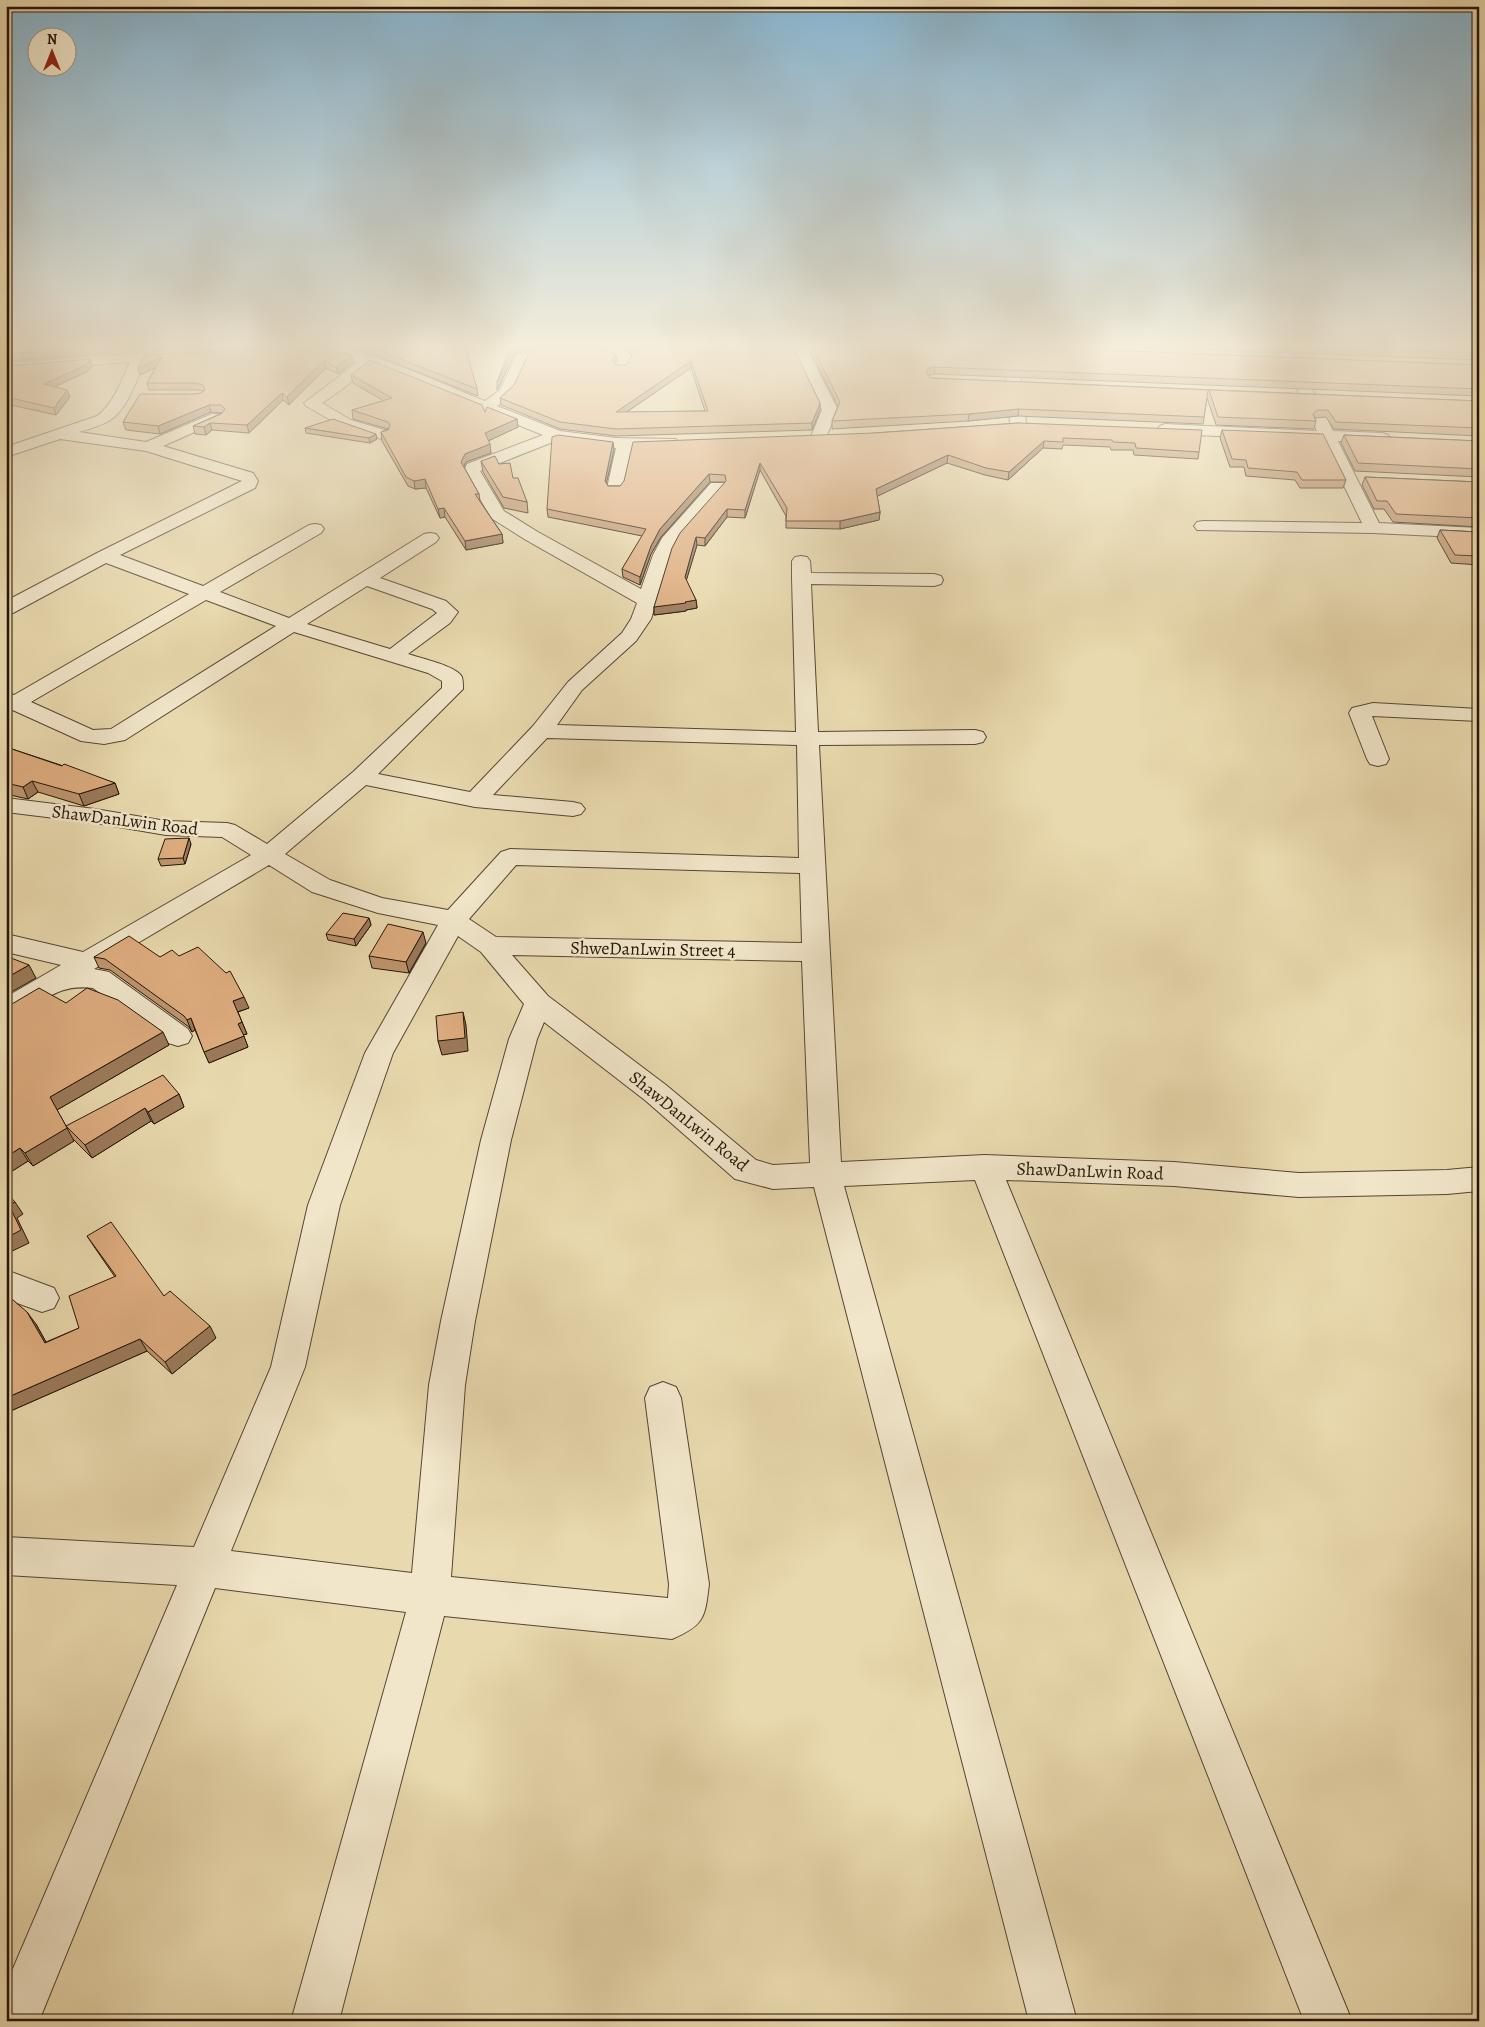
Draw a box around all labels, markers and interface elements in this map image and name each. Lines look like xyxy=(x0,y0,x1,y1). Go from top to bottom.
north arrow xyxy=(28,28,78,78)
text: N xyxy=(47,30,57,49)
street label: ShawDanLwin Road xyxy=(50,799,200,841)
street label: ShweDanLwin Street 4 xyxy=(570,936,736,962)
street label: ShawDanLwin Road xyxy=(624,1065,754,1177)
street label: ShawDanLwin Road xyxy=(1016,1156,1164,1186)

